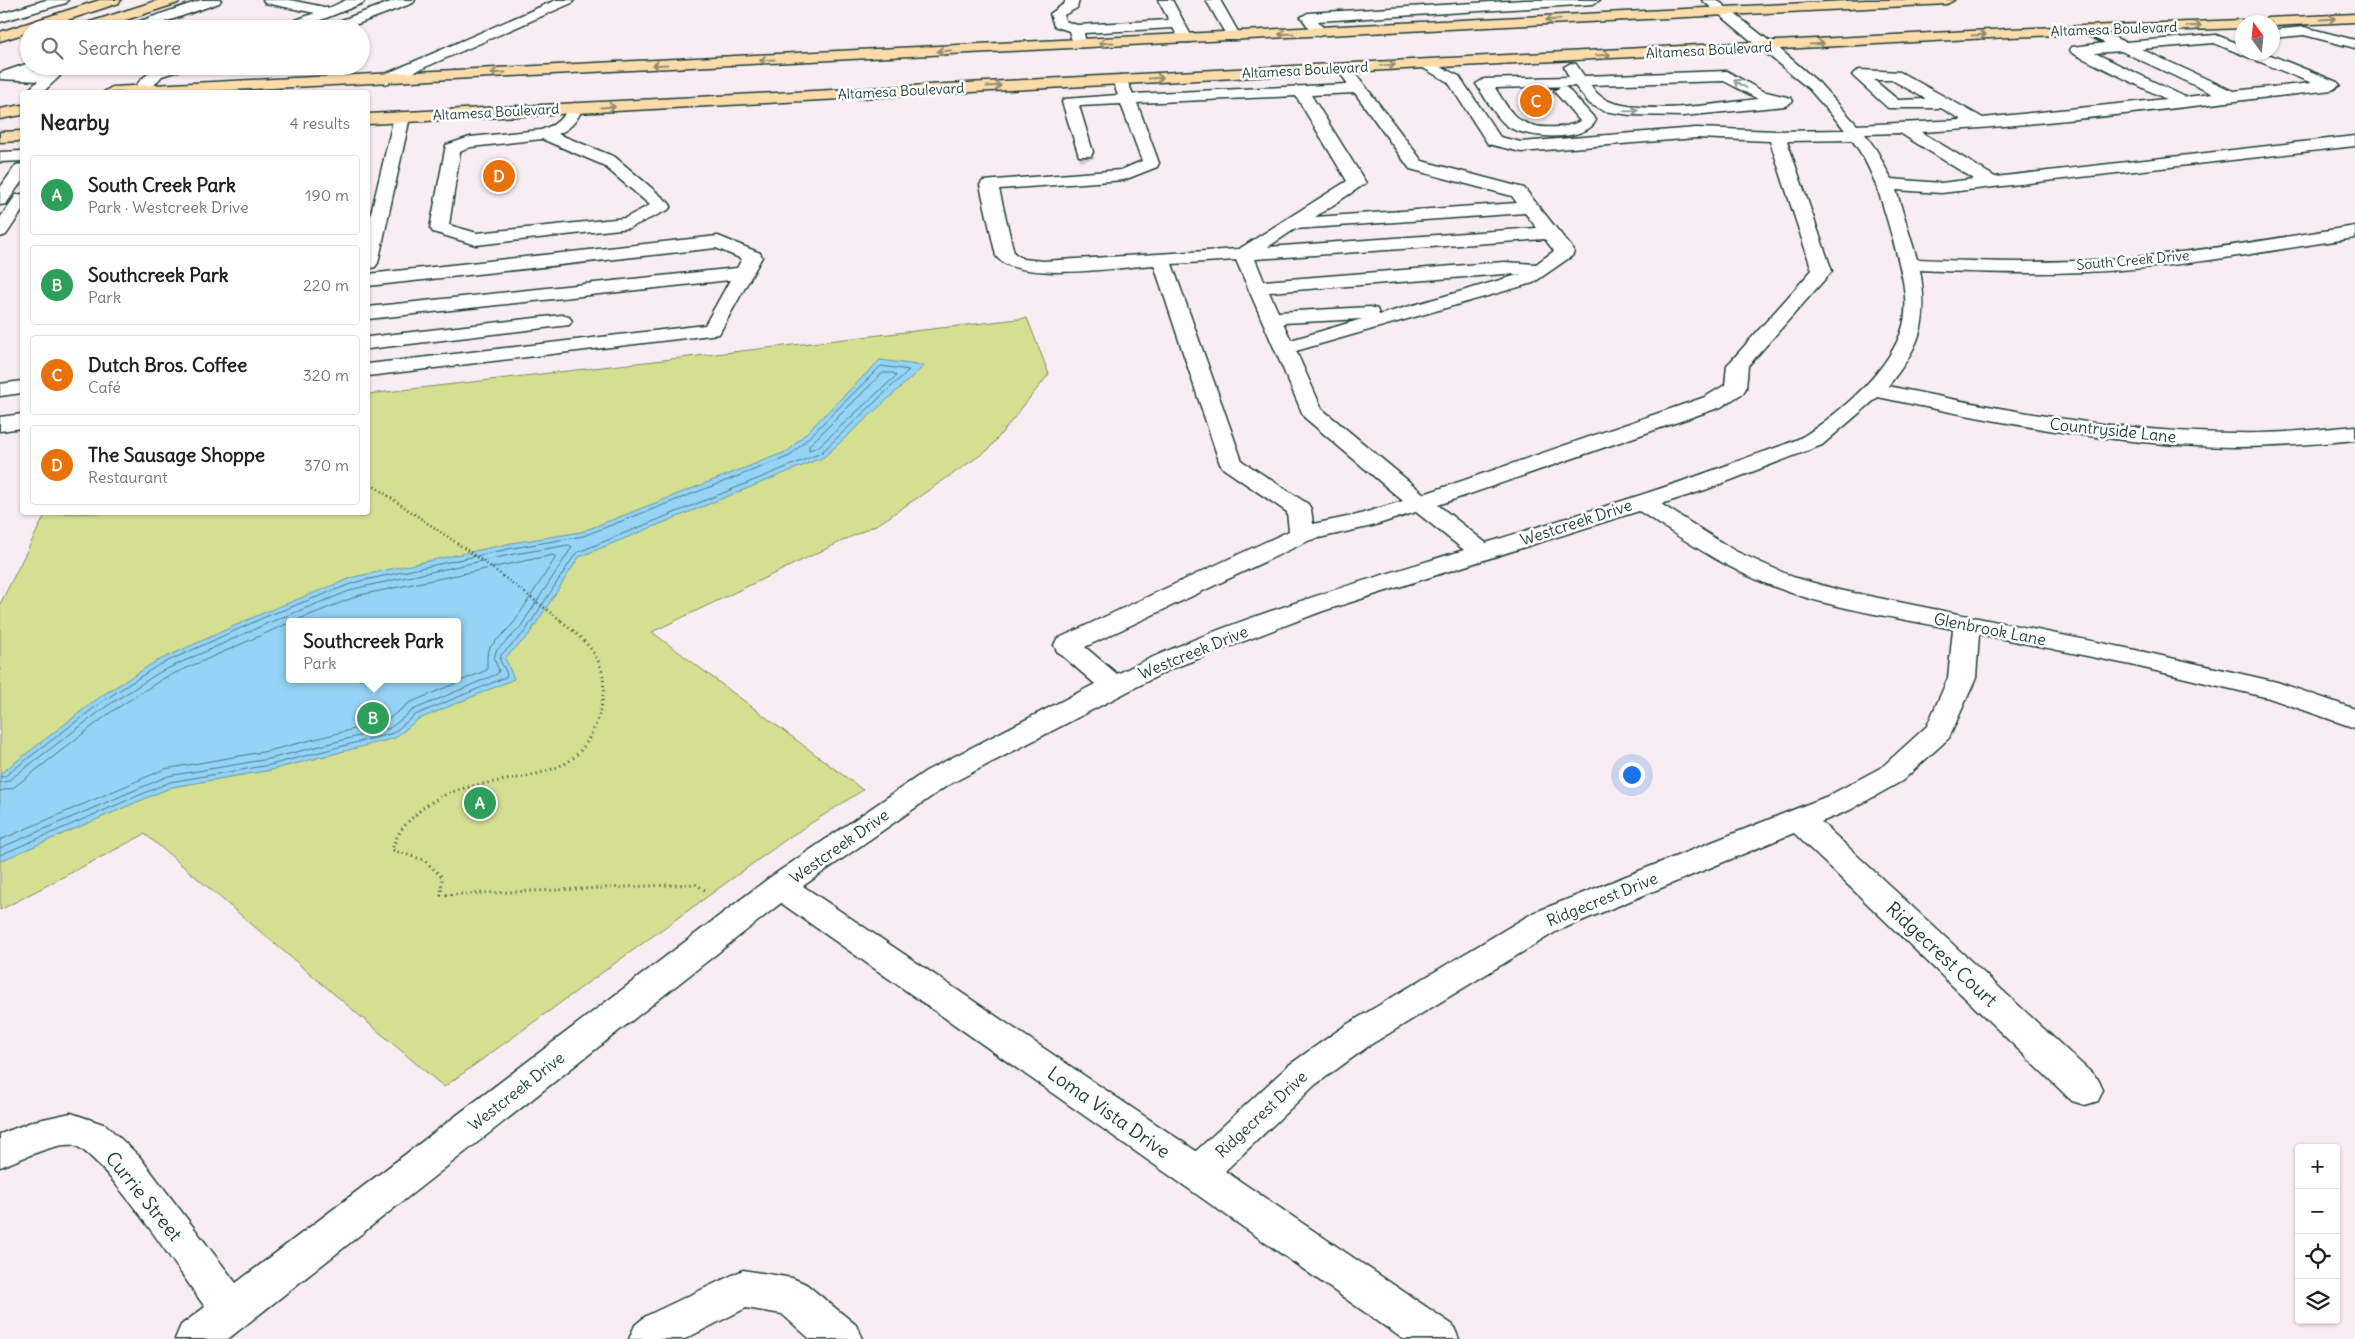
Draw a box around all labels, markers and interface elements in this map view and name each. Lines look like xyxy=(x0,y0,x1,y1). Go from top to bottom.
one-way arrow xyxy=(1545,15,1561,24)
north arrow xyxy=(2235,15,2280,60)
one-way arrow xyxy=(2320,15,2336,24)
street label: Altamesa Boulevard xyxy=(2050,18,2178,40)
search box xyxy=(20,20,370,75)
one-way arrow xyxy=(2186,21,2202,31)
one-way arrow xyxy=(1278,30,1294,39)
one-way arrow xyxy=(1971,30,1987,39)
icon: search xyxy=(38,34,66,62)
text: Search here xyxy=(78,36,181,60)
one-way arrow xyxy=(1098,38,1114,48)
street label: Altamesa Boulevard xyxy=(1645,38,1773,62)
one-way arrow xyxy=(1809,40,1825,49)
one-way arrow xyxy=(936,47,952,56)
one-way arrow xyxy=(1594,50,1610,59)
one-way arrow xyxy=(759,55,776,65)
street label: Altamesa Boulevard xyxy=(1241,58,1369,82)
one-way arrow xyxy=(652,61,668,70)
one-way arrow xyxy=(1380,61,1396,70)
one-way arrow xyxy=(490,69,506,78)
one-way arrow xyxy=(1148,73,1164,82)
one-way arrow xyxy=(1734,78,1748,88)
street label: Altamesa Boulevard xyxy=(837,79,965,103)
one-way arrow xyxy=(985,82,1001,91)
pin: C xyxy=(1520,82,1552,120)
street label: Altamesa Boulevard xyxy=(432,100,560,124)
one-way arrow xyxy=(600,102,616,111)
one-way arrow xyxy=(1623,106,1639,115)
text: Nearby xyxy=(40,109,110,136)
text: 4 results xyxy=(289,113,350,133)
pin: D xyxy=(483,157,515,195)
text: South Creek Park xyxy=(88,173,236,197)
text: A xyxy=(52,185,62,205)
text: 190 m xyxy=(305,185,349,205)
text: Park · Westcreek Drive xyxy=(88,197,249,217)
street label: South Creek Drive xyxy=(2076,246,2190,274)
text: Southcreek Park xyxy=(88,263,229,287)
text: B xyxy=(52,275,62,295)
text: 220 m xyxy=(303,275,349,295)
text: Park xyxy=(88,287,121,307)
text: Dutch Bros. Coffee xyxy=(88,353,247,377)
text: C xyxy=(52,365,62,385)
text: 320 m xyxy=(303,365,349,385)
text: Café xyxy=(88,377,121,397)
street label: Countryside Lane xyxy=(2049,413,2177,447)
text: The Sausage Shoppe xyxy=(88,443,265,467)
text: D xyxy=(51,455,63,475)
text: 370 m xyxy=(304,455,349,475)
text: Restaurant xyxy=(88,467,168,487)
street label: Westcreek Drive xyxy=(1518,494,1634,550)
street label: Glenbrook Lane xyxy=(1932,608,2048,650)
popup xyxy=(286,618,461,683)
street label: Westcreek Drive xyxy=(1135,621,1251,683)
text: Southcreek Park xyxy=(303,629,444,653)
text: Park xyxy=(303,653,336,673)
pin: B xyxy=(357,699,389,737)
your location xyxy=(1619,762,1645,788)
pin: A xyxy=(464,784,496,822)
street label: Westcreek Drive xyxy=(786,804,892,888)
street label: Ridgecrest Drive xyxy=(1544,868,1660,930)
street label: Ridgecrest Court xyxy=(1881,896,2003,1012)
street label: Westcreek Drive xyxy=(464,1047,568,1135)
street label: Loma Vista Drive xyxy=(1043,1061,1175,1163)
street label: Ridgecrest Drive xyxy=(1211,1066,1311,1162)
map controls xyxy=(2295,1144,2340,1324)
button: + xyxy=(2295,1144,2340,1189)
street label: Currie Street xyxy=(101,1146,187,1246)
button: − xyxy=(2295,1189,2340,1234)
button: locate xyxy=(2295,1234,2340,1279)
button: layers xyxy=(2295,1279,2340,1324)

